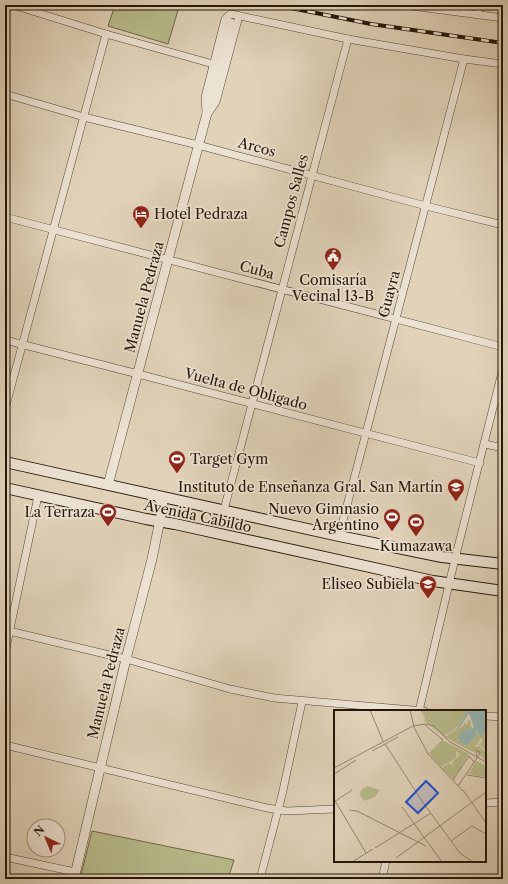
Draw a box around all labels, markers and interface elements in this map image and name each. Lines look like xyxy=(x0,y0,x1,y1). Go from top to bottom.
street label: Arcos xyxy=(235,133,278,161)
street label: Campos Salles xyxy=(270,152,312,250)
hotel icon: Hotel Pedraza xyxy=(131,204,151,229)
place label: Hotel Pedraza xyxy=(154,205,249,223)
street label: Manuela Pedraza xyxy=(120,239,168,355)
public building icon: Comisaría Vecinal 13-B xyxy=(323,246,343,271)
street label: Cuba xyxy=(238,257,277,283)
street label: Guayra xyxy=(374,268,404,319)
place label: Comisaría Vecinal 13-B xyxy=(291,271,374,305)
street label: Vuelta de Obligado xyxy=(182,364,309,414)
sports icon: Target Gym xyxy=(167,449,187,474)
place label: Target Gym xyxy=(190,450,268,468)
school or university icon: Instituto de Enseñanza Gral. San Martín xyxy=(446,477,466,502)
place label: Instituto de Enseñanza Gral. San Martín xyxy=(178,478,443,496)
street label: Avenida Cabildo xyxy=(142,496,253,536)
place label: Nuevo Gimnasio Argentino xyxy=(268,500,379,534)
sports icon: La Terraza xyxy=(98,502,118,527)
place label: La Terraza xyxy=(25,503,96,521)
sports icon: Nuevo Gimnasio Argentino xyxy=(382,507,402,532)
sports icon: Kumazawa xyxy=(406,512,426,537)
place label: Kumazawa xyxy=(380,537,453,555)
school or university icon: Eliseo Subiela xyxy=(418,574,438,599)
place label: Eliseo Subiela xyxy=(322,575,416,593)
street label: Manuela Pedraza xyxy=(83,625,129,741)
inset map xyxy=(334,710,486,862)
north arrow xyxy=(26,818,66,858)
text: N xyxy=(31,822,48,839)

